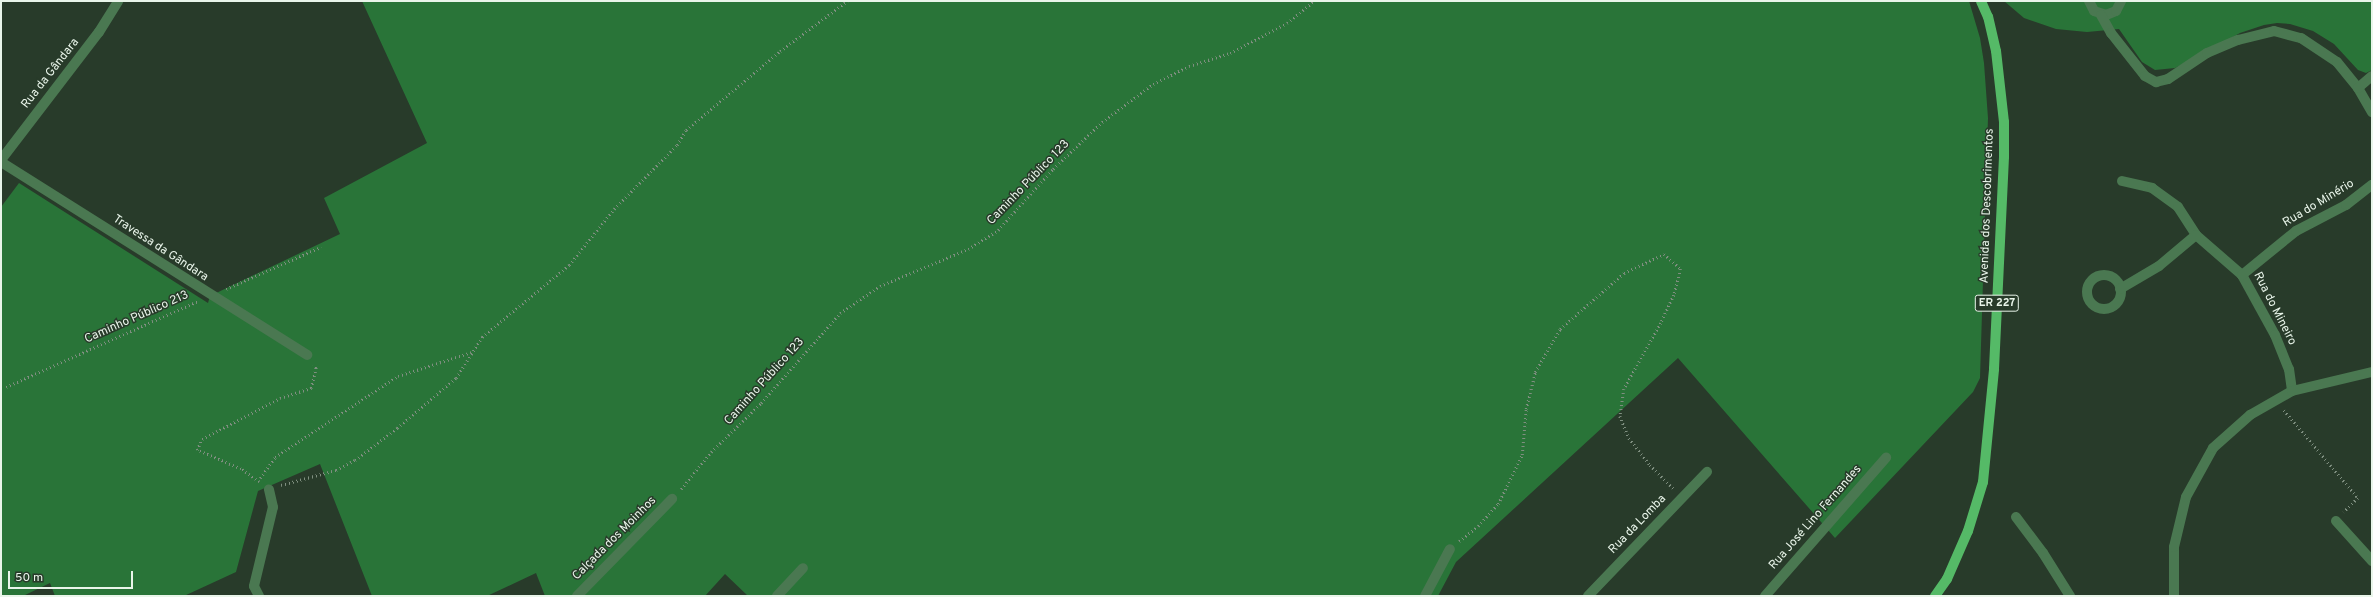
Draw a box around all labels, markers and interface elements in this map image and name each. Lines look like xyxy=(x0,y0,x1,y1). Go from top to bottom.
street label: Rua da Gândara xyxy=(19,36,83,112)
street label: Avenida dos Descobrimentos xyxy=(1978,128,1998,284)
street label: Caminho Público 123 xyxy=(985,138,1073,228)
street label: Rua do Minério xyxy=(2281,177,2357,231)
street label: Travessa da Gândara xyxy=(110,213,210,285)
street label: Rua do Mineiro xyxy=(2249,270,2299,348)
street label: Caminho Público 213 xyxy=(83,289,191,347)
road number: ER 227 xyxy=(1974,294,2020,312)
street label: Caminho Público 123 xyxy=(722,335,808,429)
street label: Rua José Lino Fernandes xyxy=(1767,463,1865,573)
street label: Rua da Lomba xyxy=(1606,493,1670,557)
street label: Calçada dos Moinhos xyxy=(570,494,660,584)
scale bar xyxy=(10,563,135,589)
text: 50 m xyxy=(15,570,43,586)

